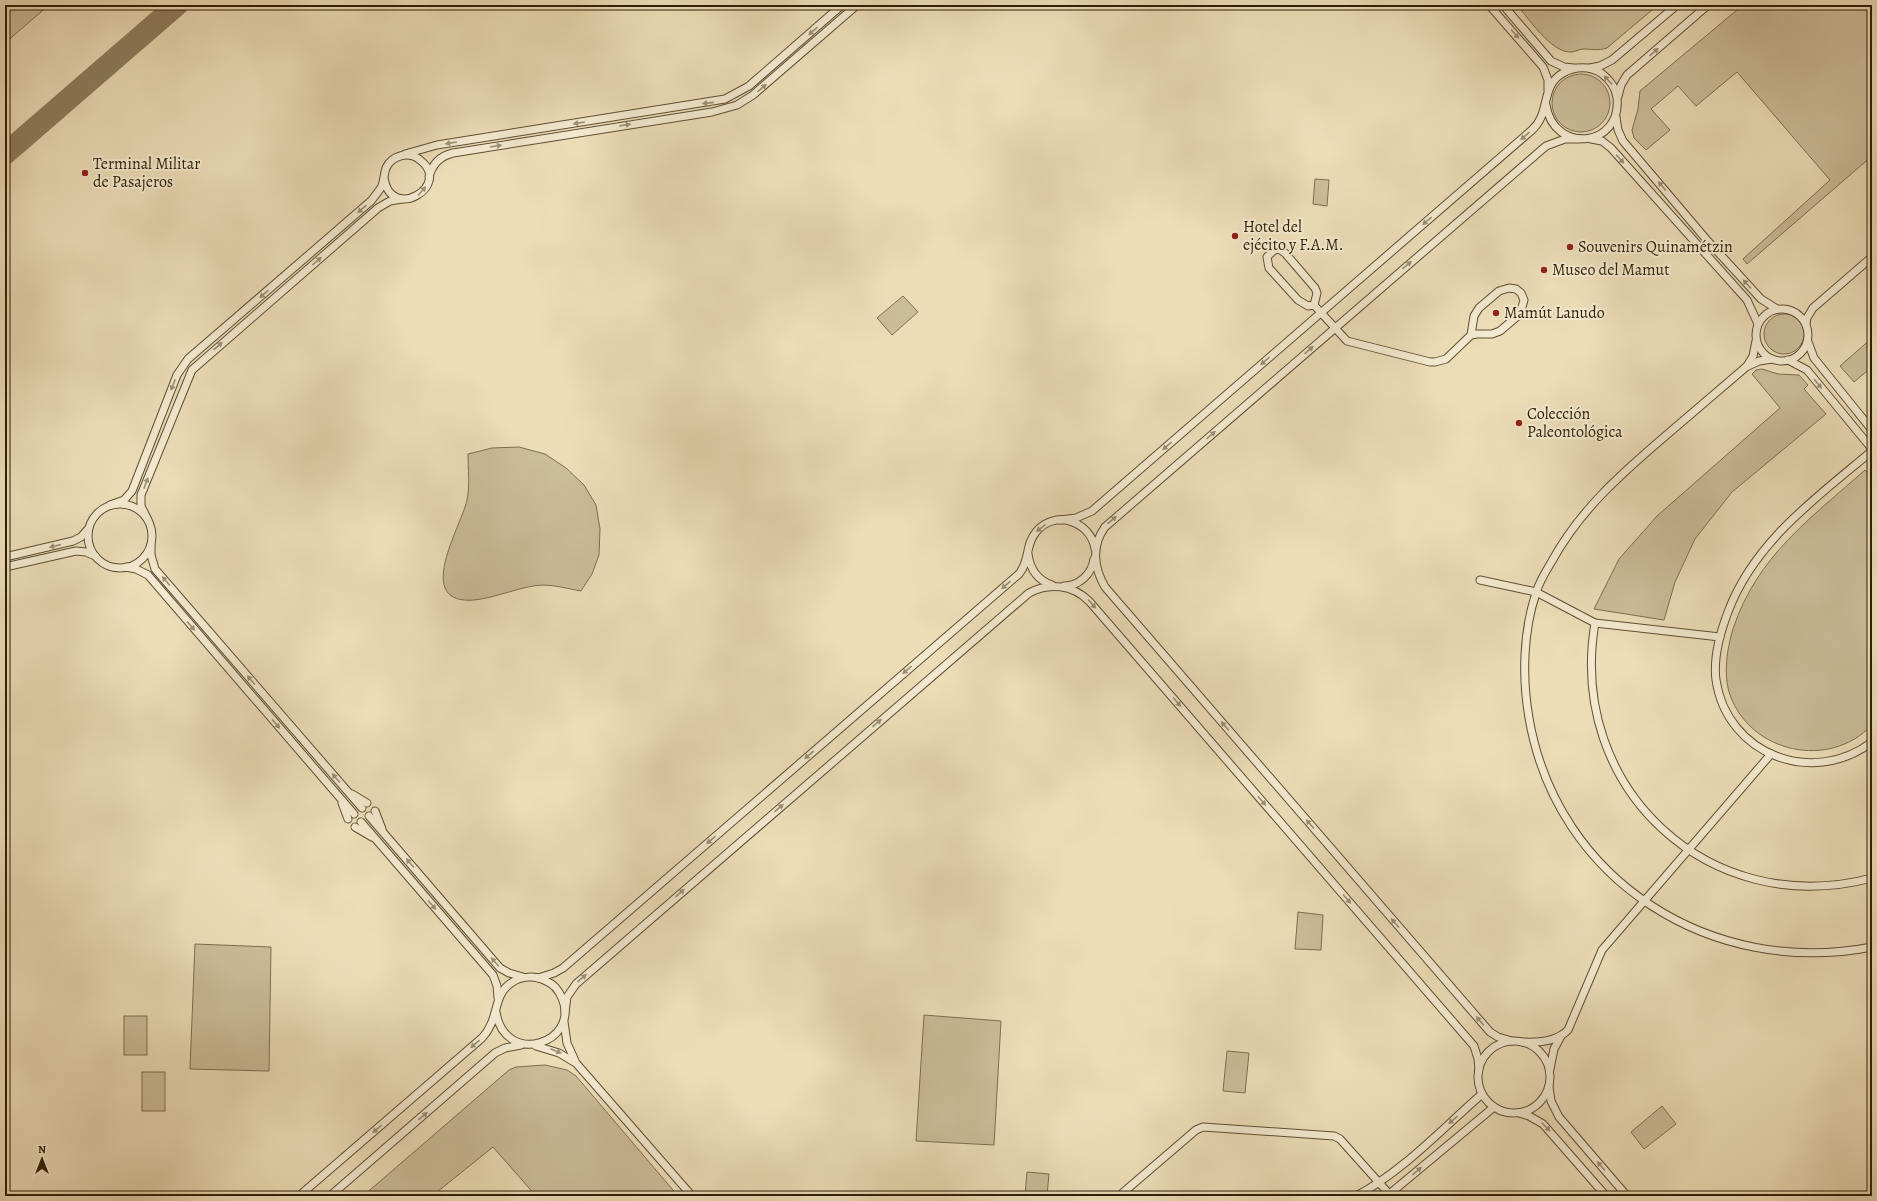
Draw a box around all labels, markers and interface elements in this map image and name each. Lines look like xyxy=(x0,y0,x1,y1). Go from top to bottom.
one-way arrow xyxy=(808,26,818,35)
one-way arrow xyxy=(1510,29,1519,40)
one-way arrow xyxy=(1649,47,1659,56)
one-way arrow xyxy=(1604,75,1613,86)
one-way arrow xyxy=(756,84,767,93)
one-way arrow xyxy=(701,99,714,106)
one-way arrow xyxy=(573,120,585,126)
one-way arrow xyxy=(619,122,631,128)
one-way arrow xyxy=(1520,132,1531,141)
one-way arrow xyxy=(445,140,457,146)
one-way arrow xyxy=(490,143,503,149)
place label: Terminal Militar de Pasajeros xyxy=(93,153,200,193)
one-way arrow xyxy=(1615,154,1624,163)
marker: Terminal Militar de Pasajeros xyxy=(80,168,90,178)
one-way arrow xyxy=(1657,181,1666,191)
one-way arrow xyxy=(418,186,427,196)
one-way arrow xyxy=(357,204,367,214)
place label: Hotel del ejécito y F.A.M. xyxy=(1243,216,1344,256)
one-way arrow xyxy=(1422,217,1432,226)
marker: Hotel del ejécito y F.A.M. xyxy=(1230,231,1240,241)
place label: Souvenirs Quinamétzin xyxy=(1578,236,1733,258)
marker: Souvenirs Quinamétzin xyxy=(1565,242,1575,252)
one-way arrow xyxy=(311,256,322,265)
place label: Museo del Mamut xyxy=(1552,259,1670,281)
one-way arrow xyxy=(1402,261,1413,270)
marker: Museo del Mamut xyxy=(1539,265,1549,275)
one-way arrow xyxy=(1743,279,1752,289)
one-way arrow xyxy=(259,289,268,298)
place label: Mamút Lanudo xyxy=(1504,302,1605,324)
marker: Mamút Lanudo xyxy=(1491,308,1501,318)
one-way arrow xyxy=(213,341,223,350)
one-way arrow xyxy=(1304,346,1314,355)
one-way arrow xyxy=(1260,357,1270,366)
one-way arrow xyxy=(1814,378,1823,389)
one-way arrow xyxy=(170,380,176,392)
place label: Colección Paleontológica xyxy=(1527,403,1623,443)
marker: Colección Paleontológica xyxy=(1514,418,1524,428)
one-way arrow xyxy=(1205,431,1216,440)
one-way arrow xyxy=(1161,442,1172,451)
one-way arrow xyxy=(143,477,149,489)
one-way arrow xyxy=(1107,516,1118,525)
one-way arrow xyxy=(1036,523,1047,532)
one-way arrow xyxy=(49,543,61,549)
one-way arrow xyxy=(162,576,171,587)
one-way arrow xyxy=(1001,580,1011,590)
one-way arrow xyxy=(1087,599,1097,609)
one-way arrow xyxy=(187,621,196,631)
one-way arrow xyxy=(903,665,912,674)
one-way arrow xyxy=(247,674,256,685)
one-way arrow xyxy=(1172,697,1181,708)
one-way arrow xyxy=(272,719,281,730)
one-way arrow xyxy=(872,719,883,728)
one-way arrow xyxy=(1221,721,1230,731)
one-way arrow xyxy=(804,750,814,760)
one-way arrow xyxy=(332,773,341,783)
one-way arrow xyxy=(1257,796,1266,806)
one-way arrow xyxy=(774,804,784,813)
one-way arrow xyxy=(1306,819,1315,830)
one-way arrow xyxy=(706,835,715,844)
one-way arrow xyxy=(405,858,414,869)
one-way arrow xyxy=(675,889,686,898)
one-way arrow xyxy=(1342,894,1351,905)
one-way arrow xyxy=(428,900,437,910)
one-way arrow xyxy=(1391,917,1400,928)
one-way arrow xyxy=(490,956,499,967)
one-way arrow xyxy=(577,974,587,983)
one-way arrow xyxy=(1476,1016,1485,1026)
one-way arrow xyxy=(470,1039,480,1048)
one-way arrow xyxy=(550,1049,562,1055)
one-way arrow xyxy=(418,1111,429,1120)
one-way arrow xyxy=(1447,1115,1458,1124)
one-way arrow xyxy=(1541,1122,1551,1132)
one-way arrow xyxy=(371,1124,382,1133)
north arrow xyxy=(22,1139,62,1179)
text: N xyxy=(38,1142,46,1157)
one-way arrow xyxy=(1597,1161,1606,1172)
one-way arrow xyxy=(1411,1166,1422,1175)

